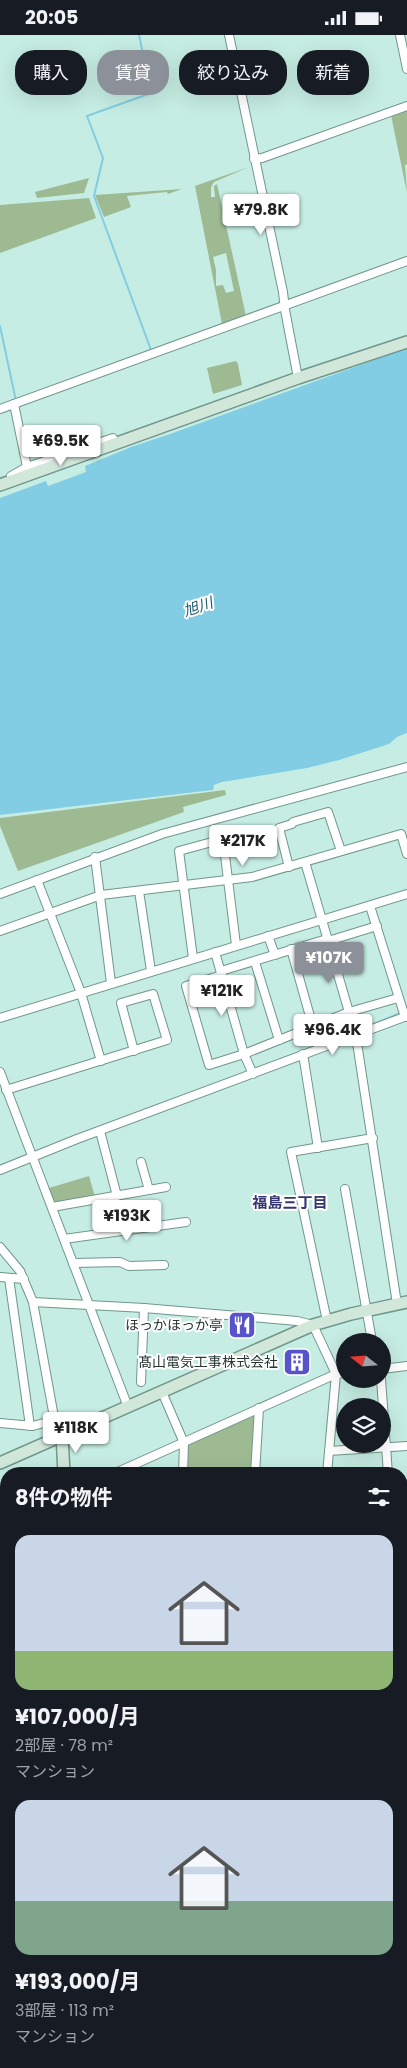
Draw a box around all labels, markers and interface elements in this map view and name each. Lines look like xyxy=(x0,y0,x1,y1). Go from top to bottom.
text: 20:05 xyxy=(25,4,78,31)
chip: 購入 xyxy=(15,50,87,95)
chip: 賃貸 xyxy=(97,50,169,95)
chip: 絞り込み xyxy=(179,50,287,95)
chip: 新着 xyxy=(297,50,369,95)
pin: ¥79.8K xyxy=(220,193,302,236)
text: ¥79.8K xyxy=(233,198,289,221)
pin: ¥69.5K xyxy=(20,425,102,467)
text: ¥69.5K xyxy=(33,429,89,452)
water label: 旭川 xyxy=(180,591,217,621)
pin: ¥217K xyxy=(208,825,278,867)
text: ¥217K xyxy=(220,829,266,852)
pin: ¥107K xyxy=(294,941,364,984)
text: ¥107K xyxy=(306,946,352,969)
pin: ¥121K xyxy=(187,975,257,1017)
text: ¥121K xyxy=(200,979,244,1002)
pin: ¥96.4K xyxy=(292,1013,374,1056)
text: ¥96.4K xyxy=(304,1018,362,1041)
district label: 福島三丁目 xyxy=(251,1192,328,1213)
pin: ¥193K xyxy=(92,1199,162,1242)
text: ¥193K xyxy=(103,1204,151,1227)
restaurant icon: ほっかほっか亭 xyxy=(227,1310,257,1340)
place label: ほっかほっか亭 xyxy=(125,1315,223,1335)
north arrow xyxy=(336,1333,391,1387)
map controls xyxy=(336,1333,391,1453)
building icon: 髙山電気工事株式会社 xyxy=(282,1347,312,1377)
place label: 髙山電気工事株式会社 xyxy=(138,1352,278,1372)
button: layers xyxy=(336,1398,391,1453)
pin: ¥118K xyxy=(41,1411,111,1454)
text: ¥118K xyxy=(54,1416,98,1439)
text: 8件の物件 xyxy=(15,1483,113,1512)
icon: filters xyxy=(365,1483,393,1511)
icon: home xyxy=(159,1568,249,1658)
text: ¥107,000/月 xyxy=(15,1702,140,1731)
text: 2部屋 · 78 m² xyxy=(15,1734,113,1757)
text: マンション xyxy=(15,1760,95,1783)
icon: home xyxy=(159,1833,249,1923)
text: ¥193,000/月 xyxy=(15,1967,140,1996)
text: 3部屋 · 113 m² xyxy=(15,1999,114,2022)
text: マンション xyxy=(15,2025,95,2048)

